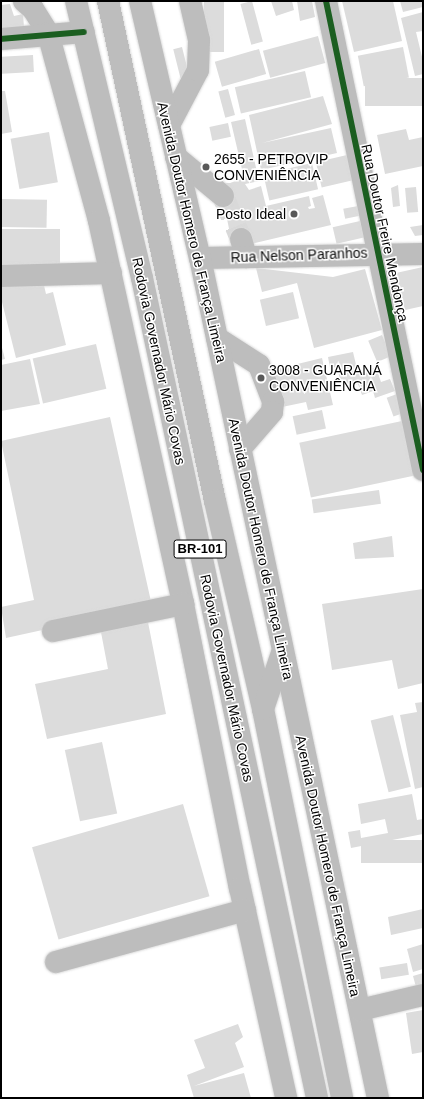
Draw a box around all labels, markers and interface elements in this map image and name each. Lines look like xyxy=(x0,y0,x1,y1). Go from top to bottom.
street label: Avenida Doutor Homero de França Limeira xyxy=(154,100,230,364)
street label: Rua Doutor Freire Mendonça xyxy=(358,143,412,323)
place label: 2655 - PETROVIP CONVENIÊNCIA xyxy=(214,151,328,184)
marker: 2655 - PETROVIP CONVENIÊNCIA xyxy=(201,162,211,172)
place label: Posto Ideal xyxy=(216,206,286,222)
marker: Posto Ideal xyxy=(289,209,299,219)
street label: Rua Nelson Paranhos xyxy=(230,244,368,266)
street label: Rodovia Governador Mário Covas xyxy=(129,256,189,466)
place label: 3008 - GUARANÁ CONVENIÊNCIA xyxy=(269,362,382,394)
marker: 3008 - GUARANÁ CONVENIÊNCIA xyxy=(256,373,266,383)
street label: Avenida Doutor Homero de França Limeira xyxy=(225,417,297,681)
road number: BR-101 xyxy=(173,538,227,560)
street label: Rodovia Governador Mário Covas xyxy=(197,573,257,783)
street label: Avenida Doutor Homero de França Limeira xyxy=(292,734,364,998)

